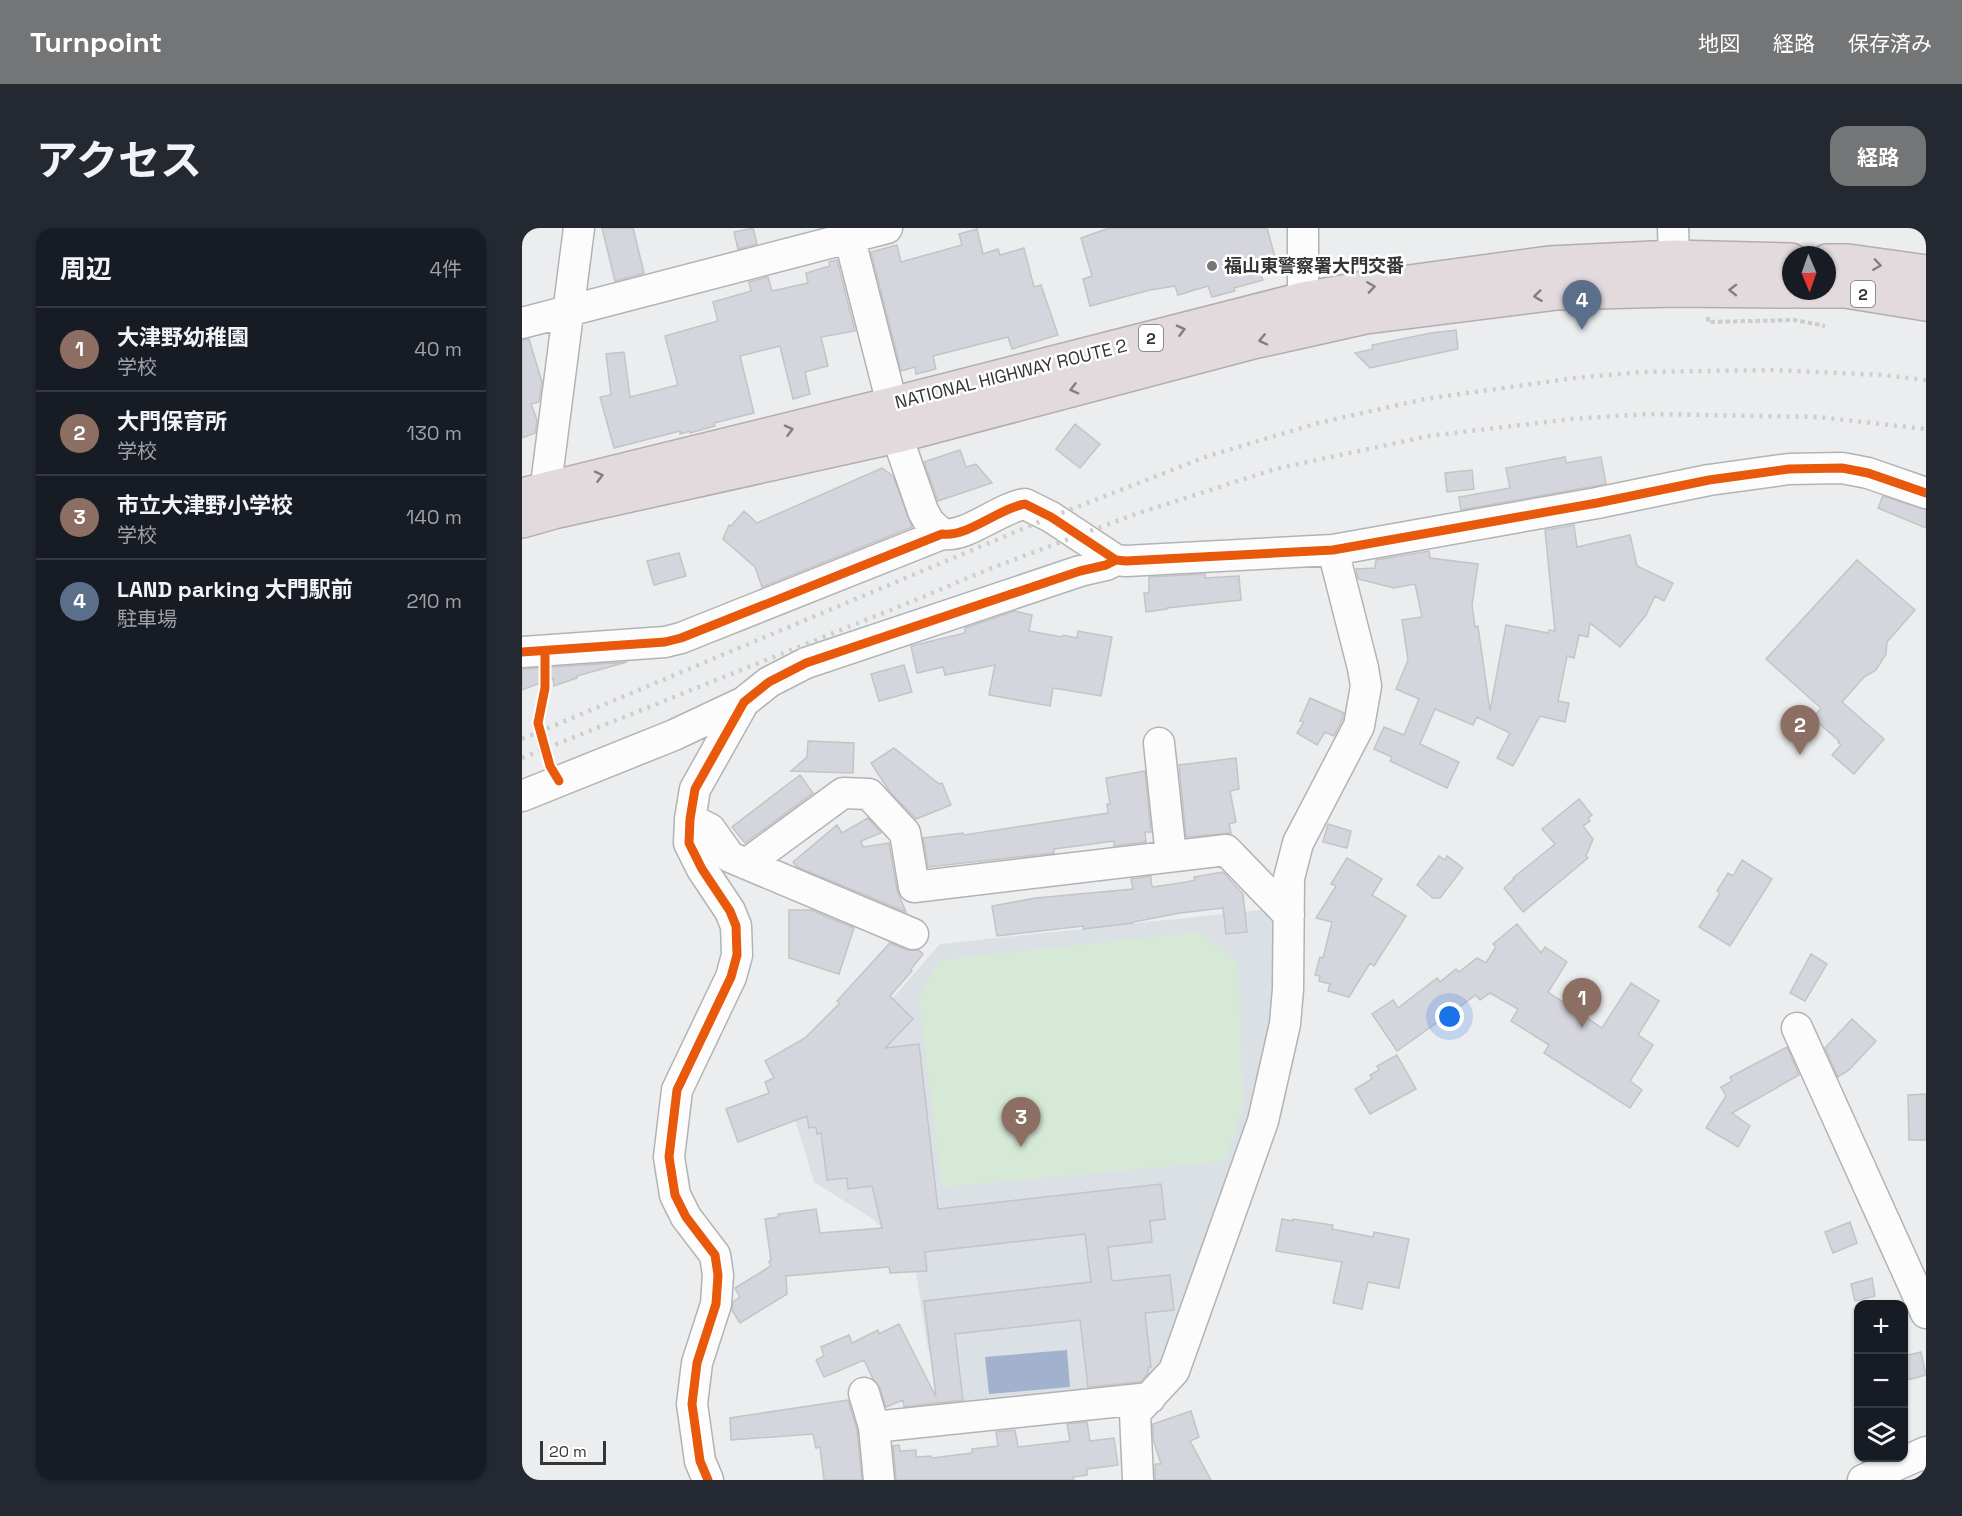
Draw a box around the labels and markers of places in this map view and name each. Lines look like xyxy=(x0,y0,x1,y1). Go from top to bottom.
place label: 福山東警察署大門交番 xyxy=(1224,254,1404,277)
marker: 福山東警察署大門交番 xyxy=(1205,259,1219,273)
pin: 4 xyxy=(1562,280,1602,330)
pin: 2 xyxy=(1780,706,1820,755)
pin: 1 xyxy=(1562,978,1602,1028)
pin: 3 xyxy=(1002,1098,1040,1147)

